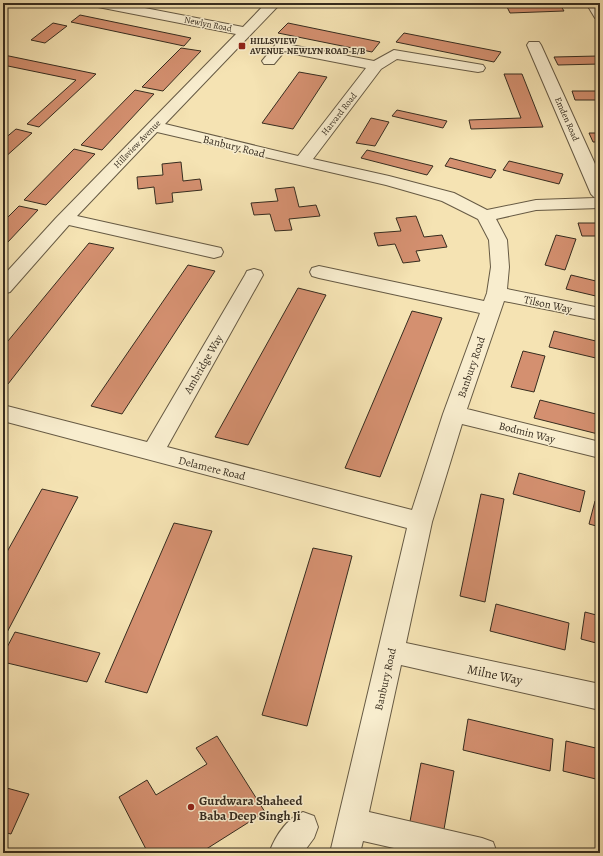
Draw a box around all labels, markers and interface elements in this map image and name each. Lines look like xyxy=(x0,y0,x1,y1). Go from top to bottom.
street label: Newlyn Road xyxy=(183,13,233,35)
place label: HILLSVIEW AVENUE-NEWLYN ROAD-E/B xyxy=(249,35,366,57)
marker: HILLSVIEW AVENUE-NEWLYN ROAD-E/B xyxy=(237,41,247,51)
street label: Harvard Road xyxy=(319,90,360,138)
street label: Emden Road xyxy=(552,95,582,143)
street label: Hillsview Avenue xyxy=(111,117,163,171)
street label: Banbury Road xyxy=(201,132,267,161)
street label: Tilson Way xyxy=(522,292,573,317)
street label: Ambridge Way xyxy=(180,332,226,397)
street label: Banbury Road xyxy=(454,335,489,400)
street label: Bodmin Way xyxy=(497,418,557,447)
street label: Delamere Road xyxy=(177,453,247,484)
street label: Banbury Road xyxy=(371,646,400,712)
street label: Milne Way xyxy=(466,660,524,689)
place label: Gurdwara Shaheed Baba Deep Singh Ji xyxy=(199,792,302,824)
marker: Gurdwara Shaheed Baba Deep Singh Ji xyxy=(186,802,196,812)

